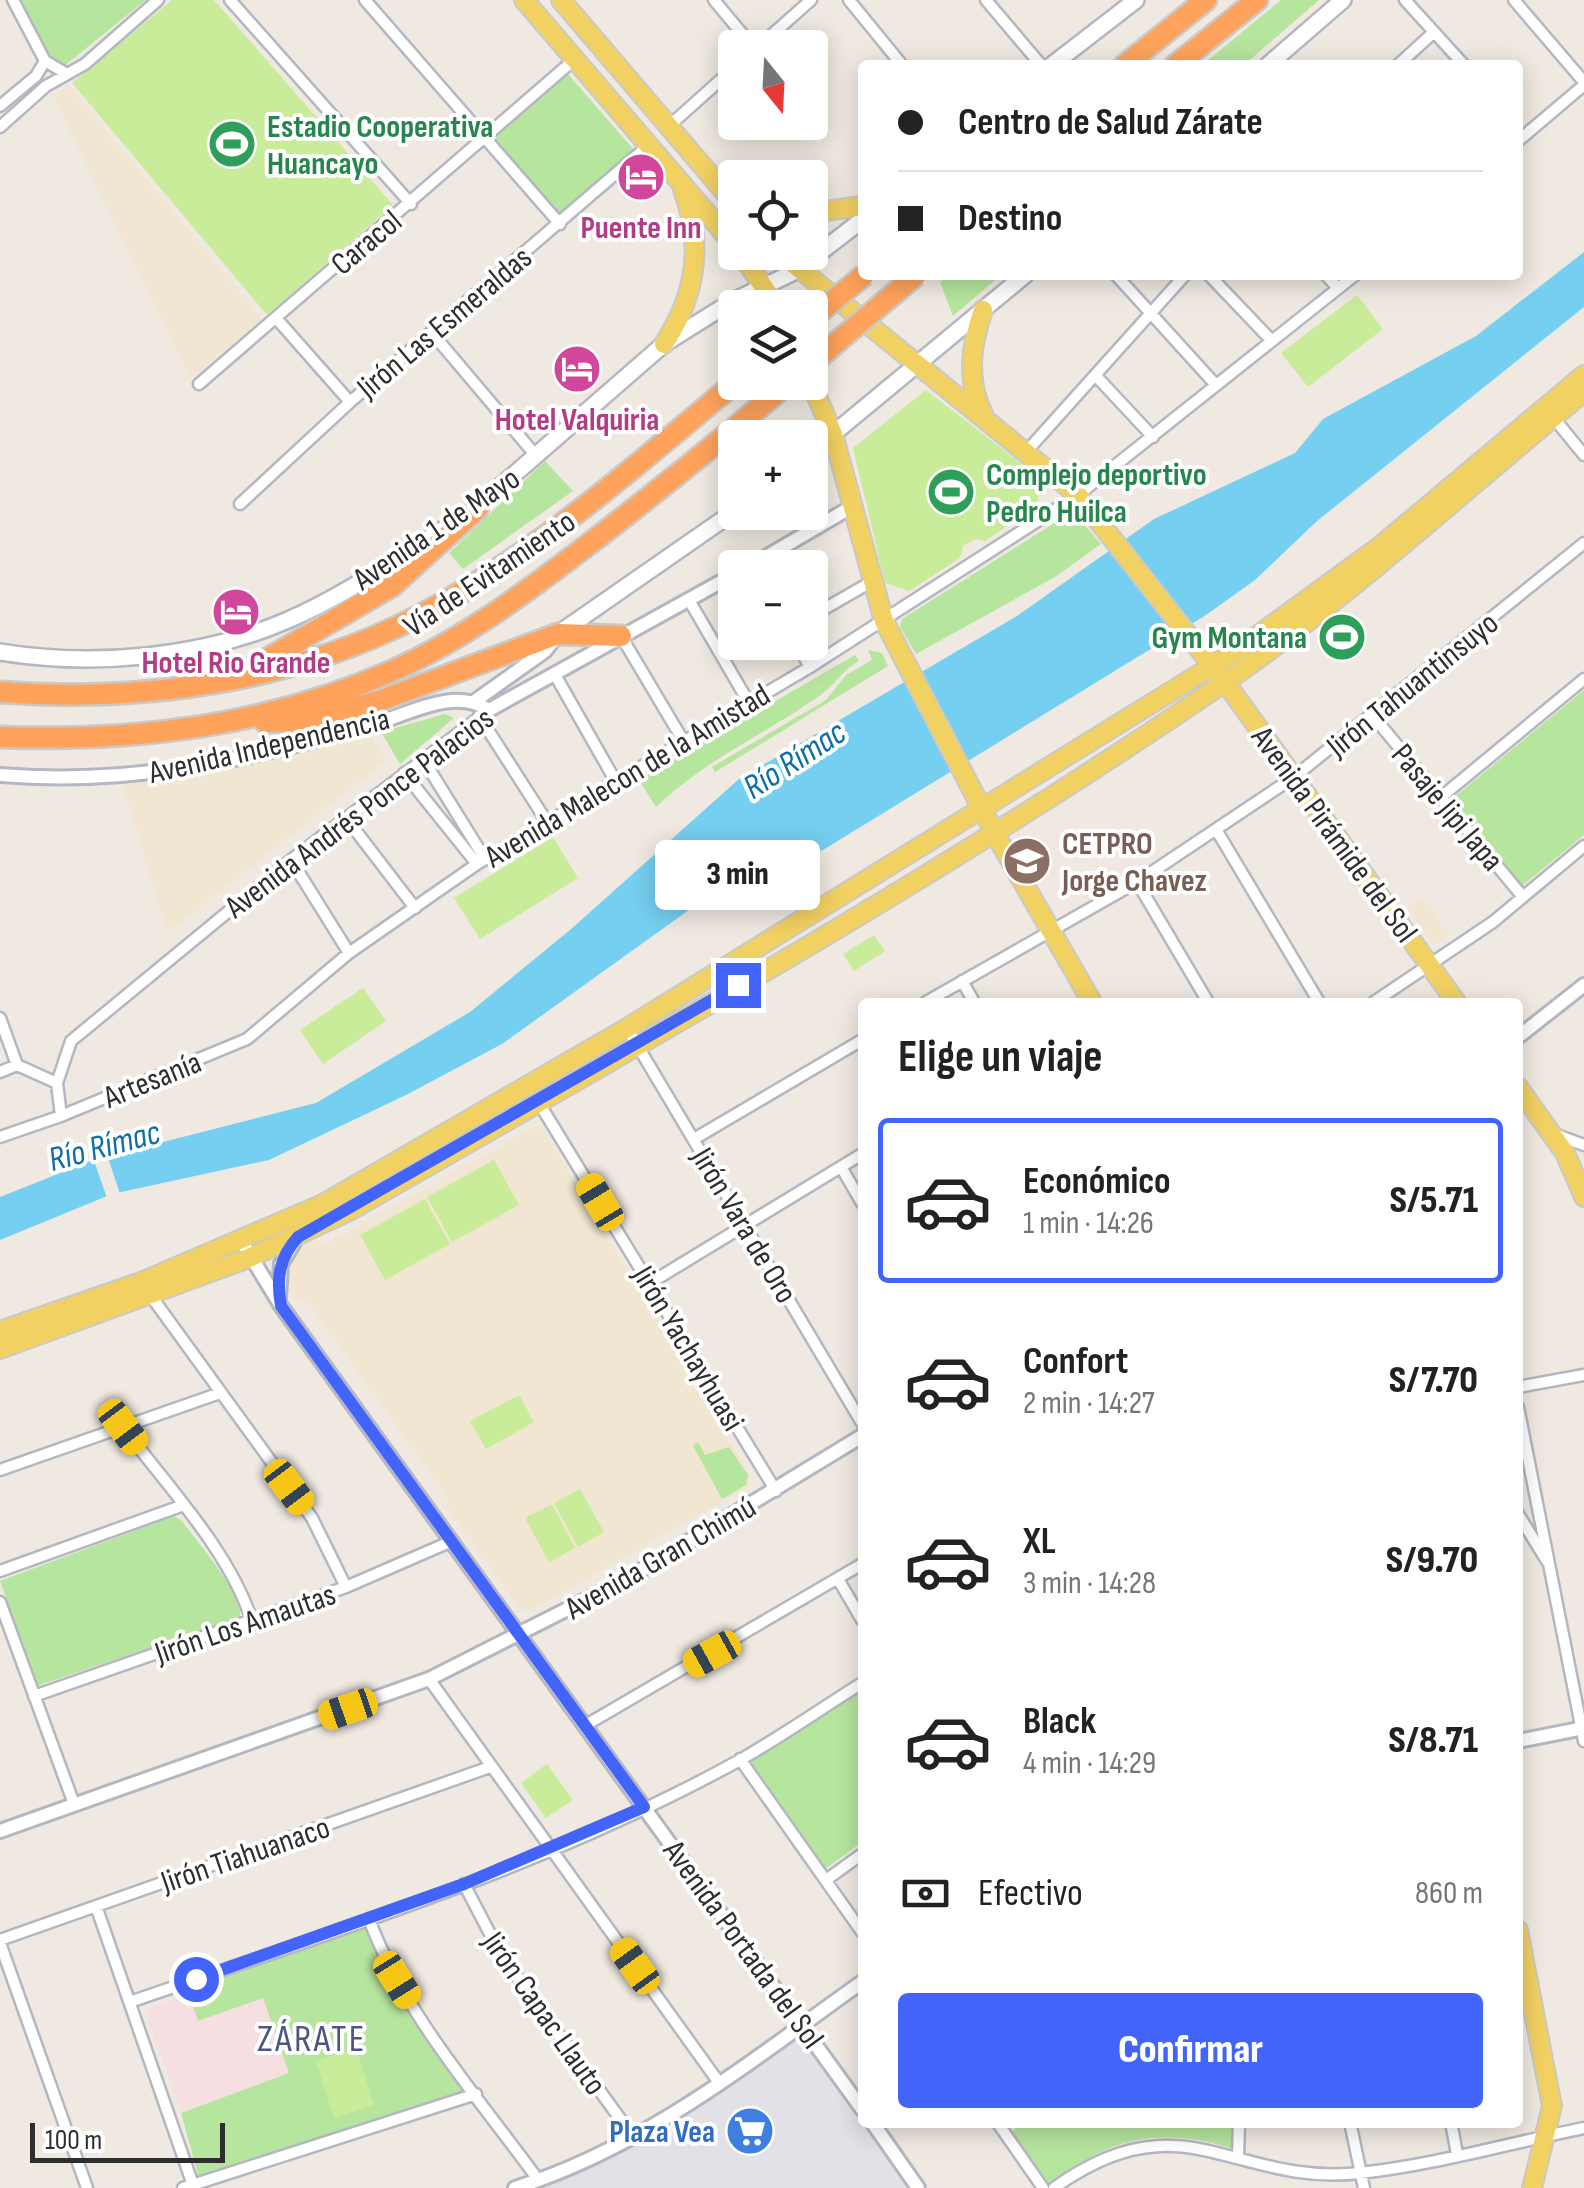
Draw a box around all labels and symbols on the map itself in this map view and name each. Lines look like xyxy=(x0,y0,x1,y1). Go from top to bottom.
north arrow xyxy=(718,30,828,140)
place label: Estadio Cooperativa Huancayo xyxy=(267,108,493,184)
sports icon: Estadio Cooperativa Huancayo xyxy=(206,118,258,170)
hotel icon: Puente Inn xyxy=(615,151,667,203)
street label: Caracol xyxy=(324,202,410,284)
place label: Puente Inn xyxy=(580,209,702,248)
street label: Jirón Las Esmeraldas xyxy=(349,239,540,408)
hotel icon: Hotel Valquiria xyxy=(551,343,603,395)
place label: Hotel Valquiria xyxy=(495,401,659,440)
place label: Complejo deportivo Pedro Huilca xyxy=(986,456,1207,532)
street label: Avenida 1 de Mayo xyxy=(345,459,528,600)
sports icon: Complejo deportivo Pedro Huilca xyxy=(925,466,977,518)
street label: Vía de Evitamiento xyxy=(397,503,583,646)
hotel icon: Hotel Rio Grande xyxy=(210,586,262,638)
street label: Jirón Tahuantinsuyo xyxy=(1319,604,1507,767)
sports icon: Gym Montana xyxy=(1316,611,1368,663)
place label: Gym Montana xyxy=(1151,619,1307,658)
place label: Hotel Rio Grande xyxy=(142,644,330,683)
street label: Avenida Malecon de la Amistad xyxy=(477,676,777,877)
street label: Avenida Andrés Ponce Palacios xyxy=(217,699,502,928)
street label: Avenida Independencia xyxy=(144,700,394,793)
water label: Río Rímac xyxy=(735,711,855,809)
street label: Avenida Pirámide del Sol xyxy=(1242,719,1425,950)
street label: Pasaje Jipi Japa xyxy=(1382,736,1511,879)
place label: CETPRO Jorge Chavez xyxy=(1061,825,1207,901)
school or university icon: CETPRO Jorge Chavez xyxy=(1001,835,1053,887)
callout: 3 min xyxy=(656,840,820,910)
route end xyxy=(716,963,761,1008)
street label: Artesanía xyxy=(97,1043,207,1118)
water label: Río Rímac xyxy=(44,1111,165,1182)
street label: Jirón Vara de Oro xyxy=(682,1140,805,1310)
car xyxy=(572,1169,628,1235)
street label: Jirón Yachayhuasi xyxy=(623,1258,752,1438)
car xyxy=(93,1394,153,1460)
car xyxy=(259,1454,319,1520)
street label: Avenida Gran Chimú xyxy=(558,1488,763,1629)
street label: Jirón Los Amautas xyxy=(149,1575,341,1674)
car xyxy=(678,1626,746,1682)
car xyxy=(315,1685,381,1733)
street label: Jirón Tiahuanaco xyxy=(155,1808,335,1903)
street label: Avenida Portada del Sol xyxy=(654,1832,831,2057)
street label: Jirón Capac Llauto xyxy=(473,1924,614,2103)
car xyxy=(605,1933,665,1999)
car xyxy=(368,1947,426,2013)
route start xyxy=(174,1957,219,2002)
district label: ZÁRATE xyxy=(257,2017,367,2062)
supermarket icon: Plaza Vea xyxy=(724,2105,776,2157)
place label: Plaza Vea xyxy=(609,2113,715,2152)
scale bar xyxy=(30,2118,225,2162)

